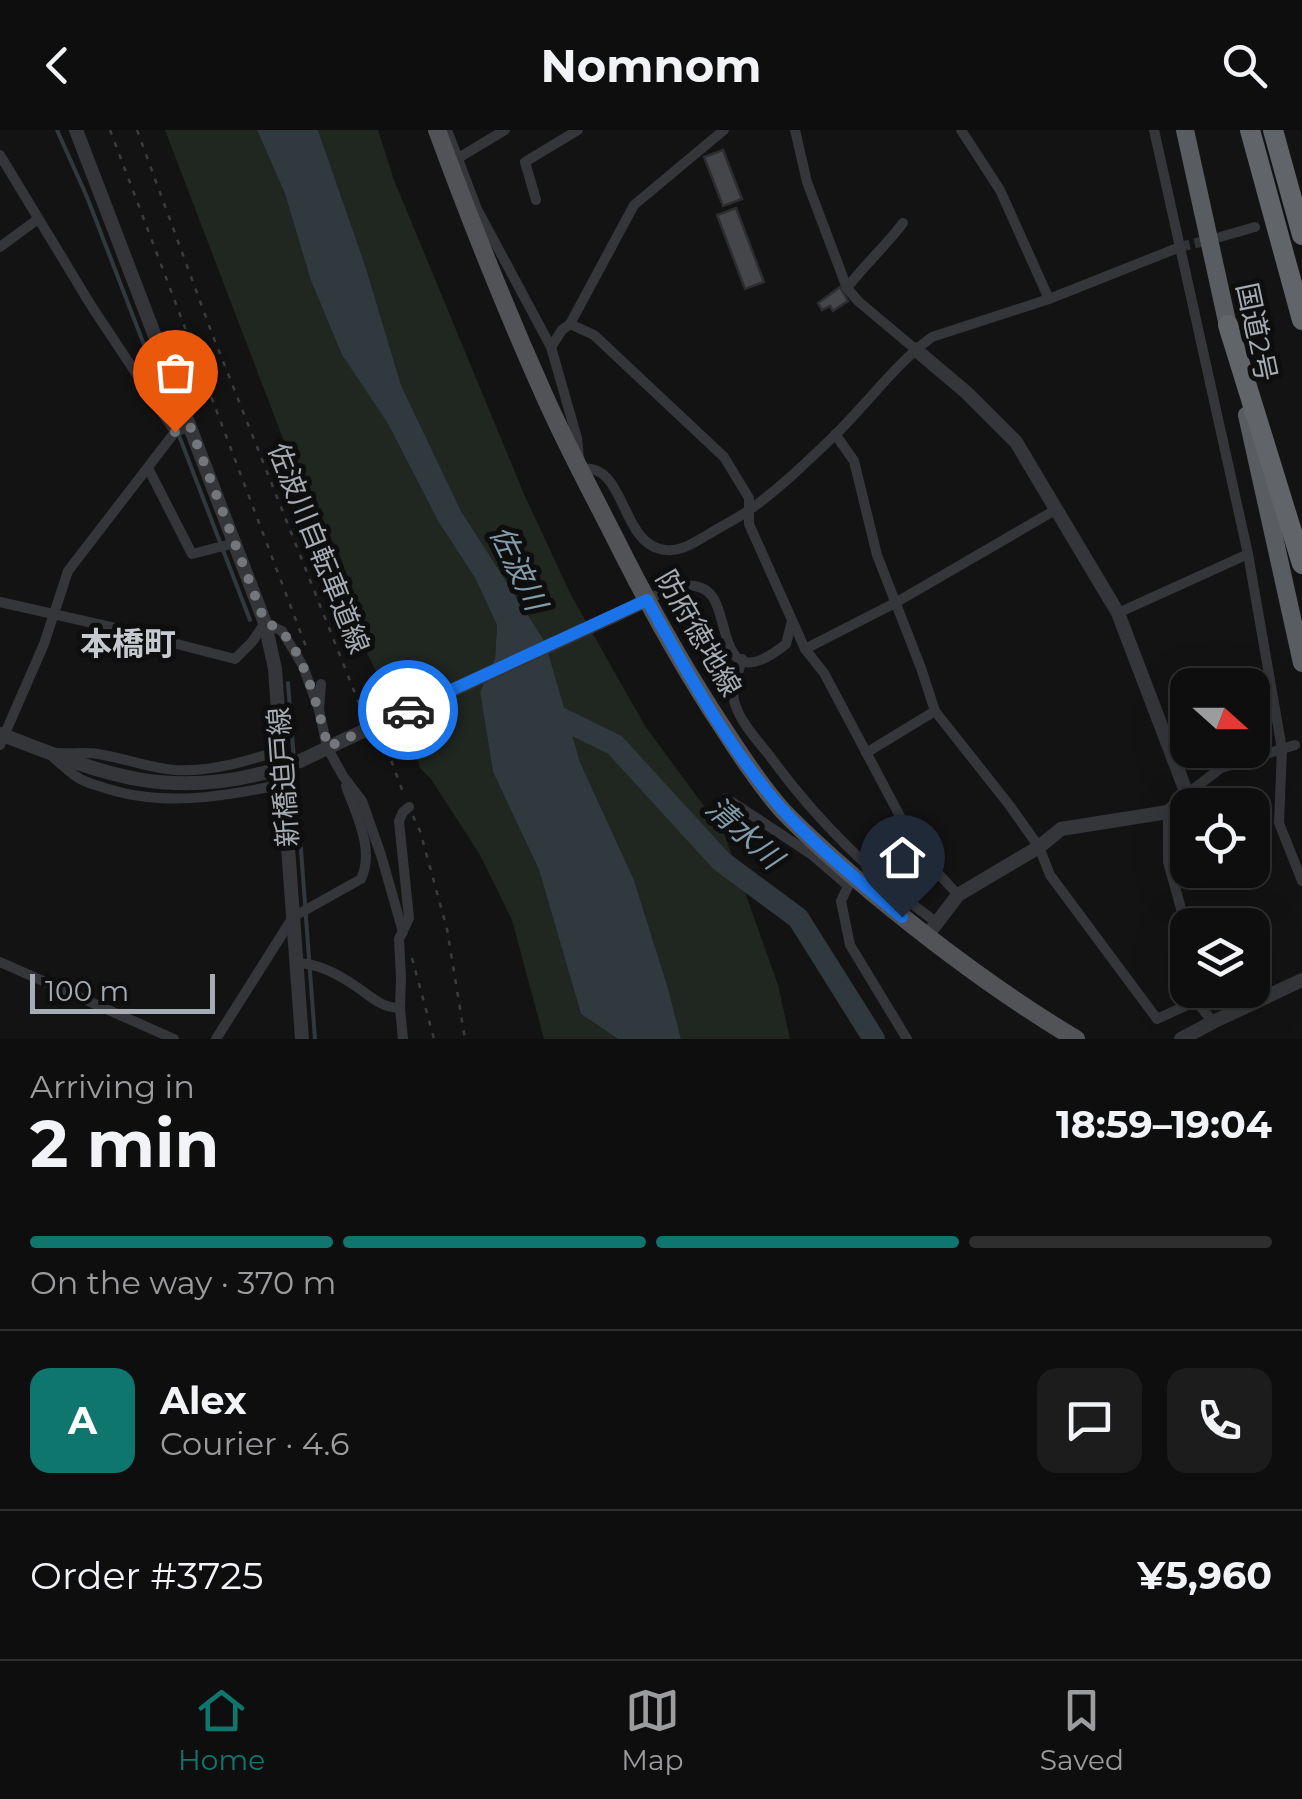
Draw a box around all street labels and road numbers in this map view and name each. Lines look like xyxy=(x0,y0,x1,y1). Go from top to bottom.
street label: 国道2号 xyxy=(1230,280,1284,384)
street label: 佐波川自転車道線 xyxy=(261,438,377,658)
street label: 防府徳地線 xyxy=(649,564,749,702)
street label: 新橋迫戸線 xyxy=(261,706,305,848)

